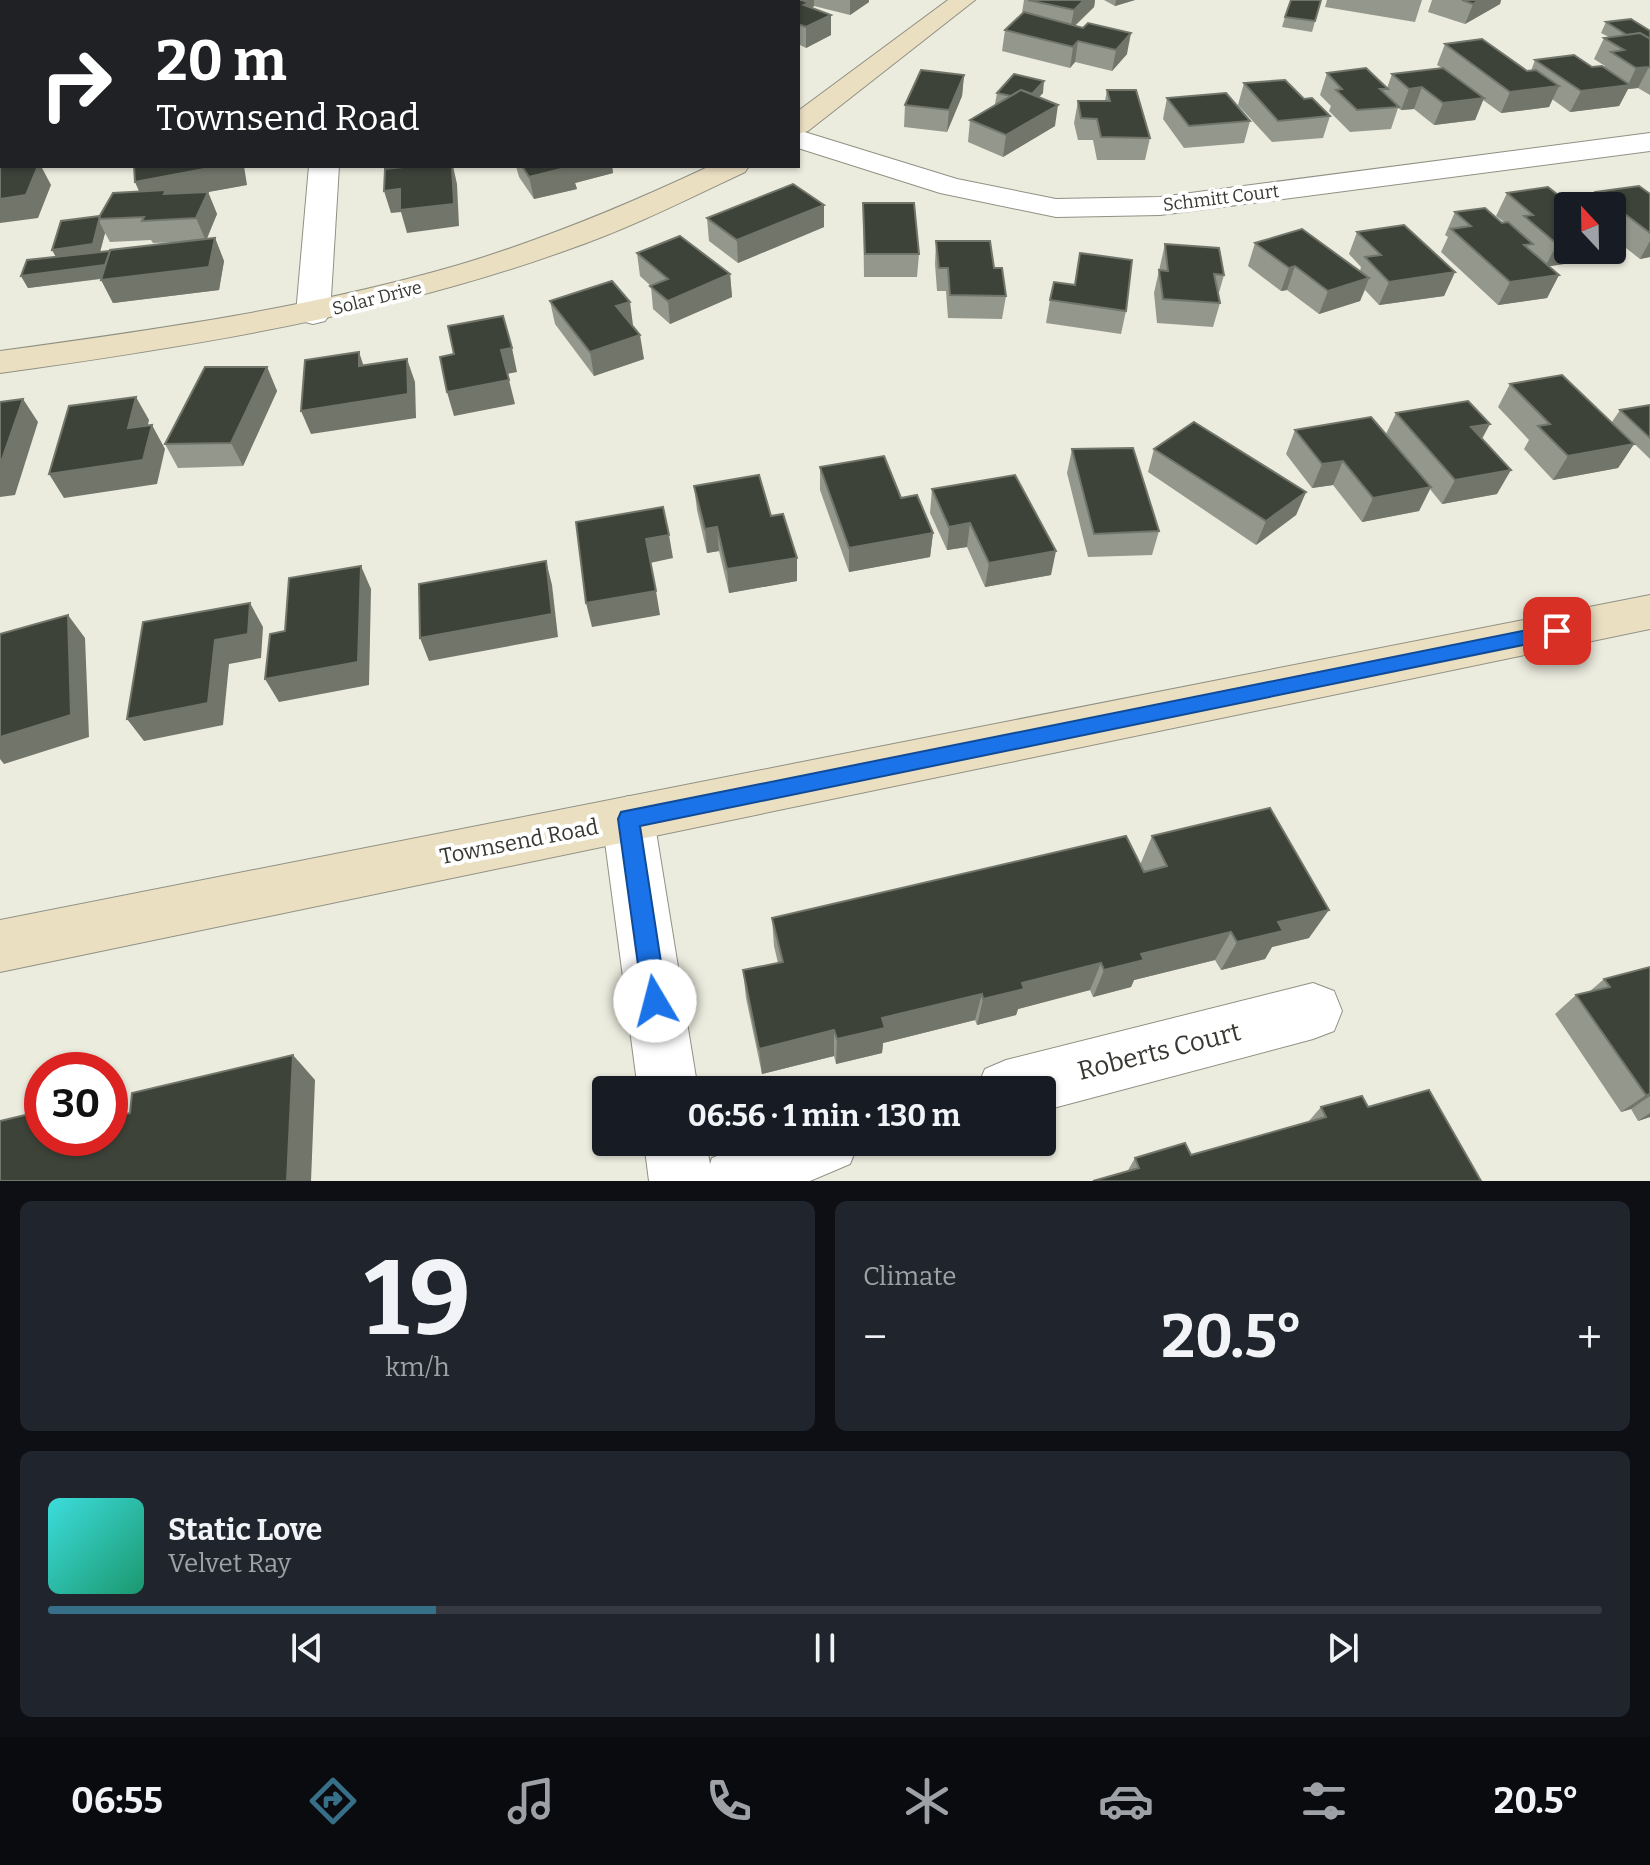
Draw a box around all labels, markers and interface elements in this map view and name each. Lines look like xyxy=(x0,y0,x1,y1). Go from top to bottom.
text: 20 m xyxy=(156,28,287,95)
icon: right xyxy=(24,32,128,136)
text: Townsend Road xyxy=(156,96,420,140)
street label: Schmitt Court xyxy=(1162,180,1281,216)
north arrow xyxy=(1554,192,1626,264)
map controls xyxy=(1554,192,1626,264)
street label: Solar Drive xyxy=(330,276,424,320)
pin xyxy=(1523,597,1591,665)
icon: arrive xyxy=(1535,609,1579,653)
street label: Townsend Road xyxy=(437,813,601,870)
position arrow xyxy=(613,959,697,1043)
street label: Roberts Court xyxy=(1074,1016,1244,1087)
speed limit sign: 30 xyxy=(24,1052,128,1156)
text: 06:56 · 1 min · 130 m xyxy=(688,1098,960,1134)
text: 19 xyxy=(364,1237,471,1362)
text: Climate xyxy=(863,1261,957,1292)
text: 20.5° xyxy=(1161,1301,1303,1373)
text: − xyxy=(863,1311,887,1364)
text: + xyxy=(1577,1311,1602,1364)
text: km/h xyxy=(385,1352,450,1383)
text: Static Love xyxy=(168,1512,322,1548)
text: Velvet Ray xyxy=(168,1548,291,1579)
icon: previous xyxy=(285,1626,329,1670)
icon: pause xyxy=(803,1626,847,1670)
icon: next xyxy=(1321,1626,1365,1670)
icon: directions xyxy=(305,1773,361,1829)
icon: music xyxy=(503,1773,559,1829)
icon: phone xyxy=(701,1773,757,1829)
icon: climate xyxy=(899,1773,955,1829)
icon: car xyxy=(1098,1773,1154,1829)
icon: filters xyxy=(1296,1773,1352,1829)
text: 06:55 xyxy=(71,1779,163,1823)
text: 20.5° xyxy=(1494,1779,1579,1823)

